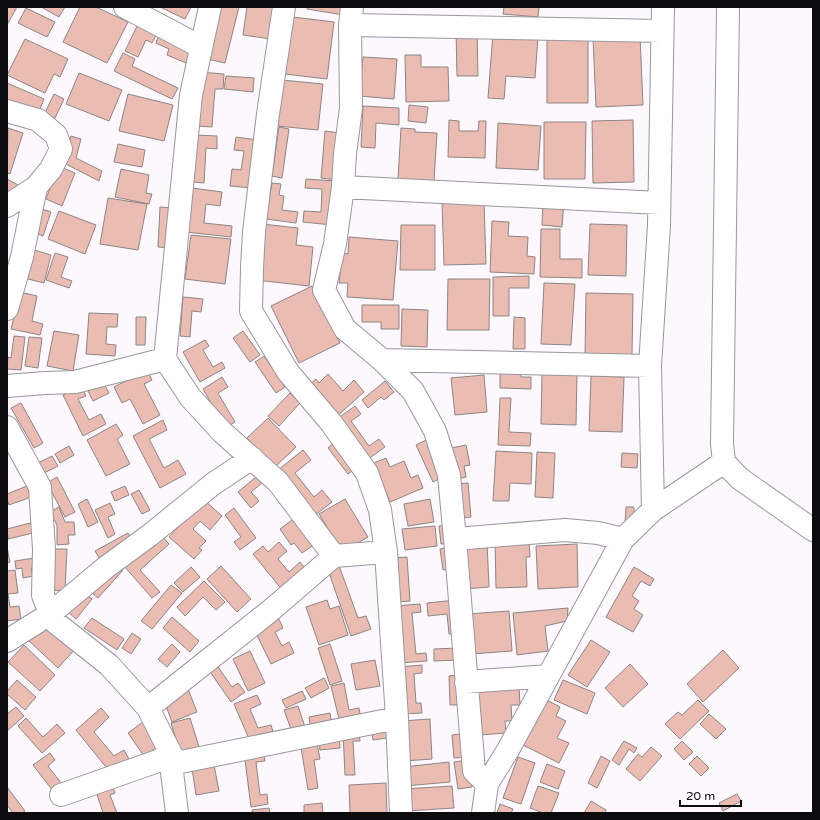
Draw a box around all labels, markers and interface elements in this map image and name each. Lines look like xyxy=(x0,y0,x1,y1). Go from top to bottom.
scale bar xyxy=(680,782,741,808)
text: 20 m xyxy=(686,789,715,803)

